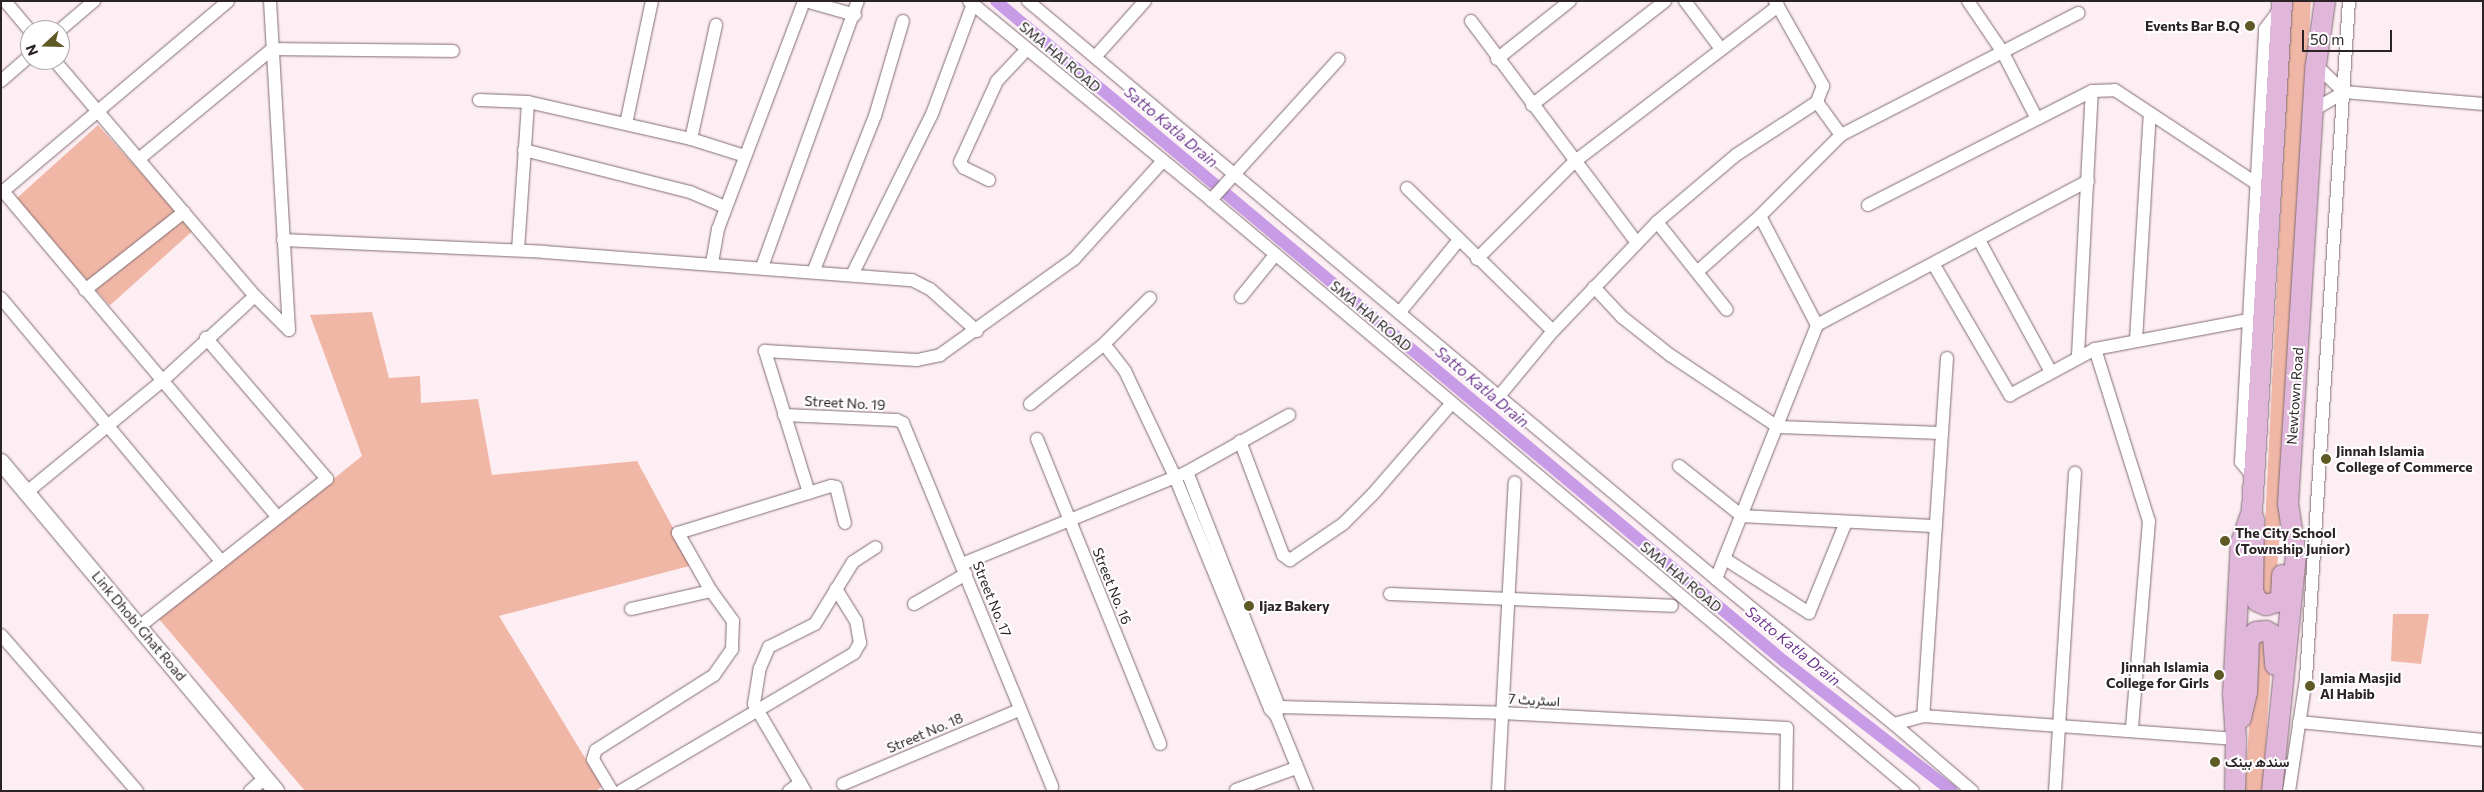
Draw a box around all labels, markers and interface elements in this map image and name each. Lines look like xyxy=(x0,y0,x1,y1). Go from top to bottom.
street label: SMA HAI ROAD xyxy=(1016,18,1104,96)
place label: Events Bar B.Q xyxy=(2145,18,2240,34)
north arrow xyxy=(20,20,70,70)
marker: Events Bar B.Q xyxy=(2244,20,2256,32)
scale bar xyxy=(2304,20,2394,52)
text: 50 m xyxy=(2310,30,2344,48)
text: N xyxy=(22,42,41,58)
water label: Satto Katla Drain xyxy=(1121,83,1221,171)
street label: SMA HAI ROAD xyxy=(1327,277,1415,355)
water label: Satto Katla Drain xyxy=(1432,343,1532,431)
street label: Newtown Road xyxy=(2283,347,2307,445)
street label: Street No. 19 xyxy=(804,392,886,414)
place label: Jinnah Islamia College of Commerce xyxy=(2336,443,2473,476)
marker: Jinnah Islamia College of Commerce xyxy=(2320,453,2332,465)
place label: The City School (Township Junior) xyxy=(2235,525,2350,558)
marker: The City School (Township Junior) xyxy=(2219,535,2231,547)
street label: SMA HAI ROAD xyxy=(1637,538,1725,616)
street label: Street No. 16 xyxy=(1089,545,1135,627)
street label: Street No. 17 xyxy=(969,559,1015,639)
street label: Link Dhobi Ghat Road xyxy=(88,568,190,684)
place label: Ijaz Bakery xyxy=(1259,598,1330,614)
marker: Ijaz Bakery xyxy=(1243,600,1255,612)
water label: Satto Katla Drain xyxy=(1742,602,1844,690)
place label: Jinnah Islamia College for Girls xyxy=(2106,659,2209,692)
marker: Jinnah Islamia College for Girls xyxy=(2213,669,2225,681)
place label: Jamia Masjid Al Habib xyxy=(2320,670,2401,702)
marker: Jamia Masjid Al Habib xyxy=(2304,680,2316,692)
street label: اسٹریٹ 7 xyxy=(1508,690,1560,710)
street label: Street No. 18 xyxy=(884,709,966,757)
place label: سندھ بینک xyxy=(2225,754,2289,770)
marker: سندھ بینک xyxy=(2209,756,2221,768)

